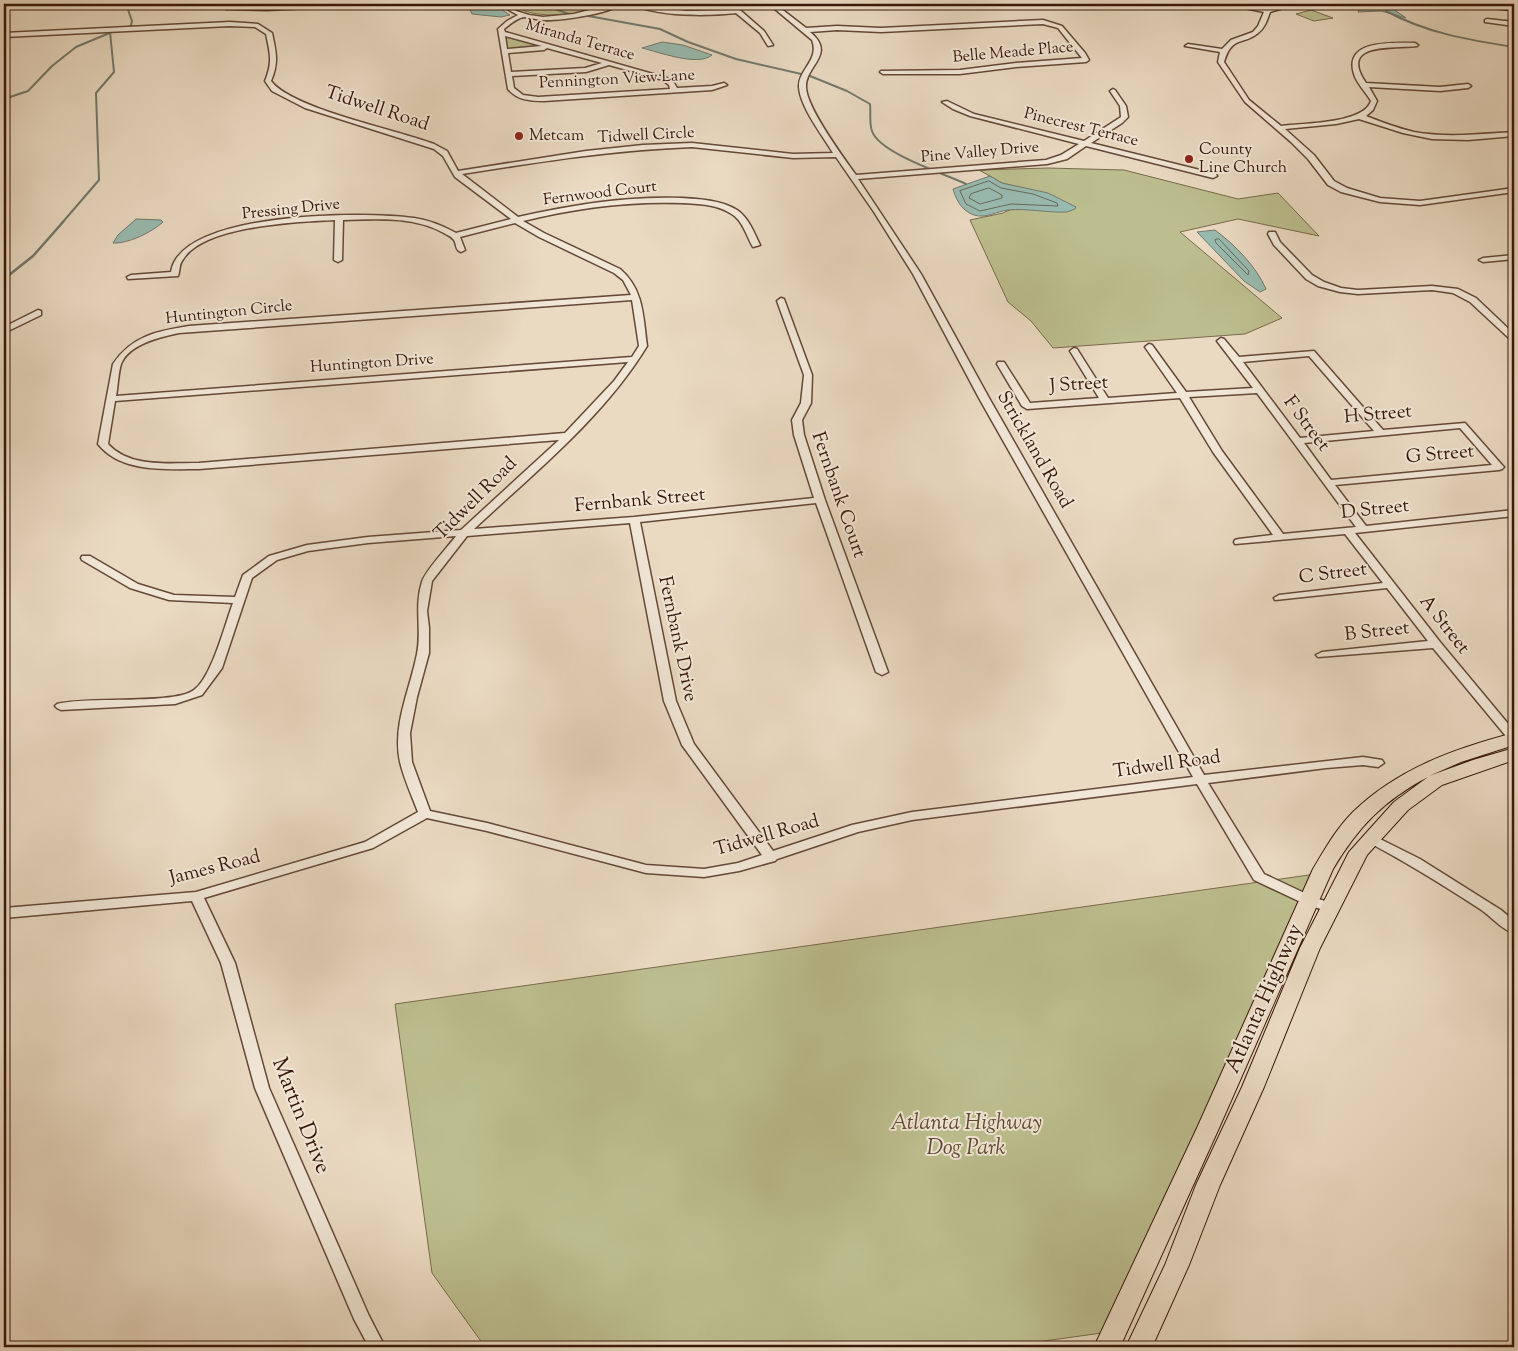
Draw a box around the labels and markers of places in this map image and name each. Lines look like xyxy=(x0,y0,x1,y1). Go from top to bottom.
place label: Metcam xyxy=(529,125,584,148)
marker: Metcam xyxy=(513,130,525,142)
place label: County Line Church xyxy=(1199,139,1288,180)
marker: County Line Church xyxy=(1183,153,1195,165)

